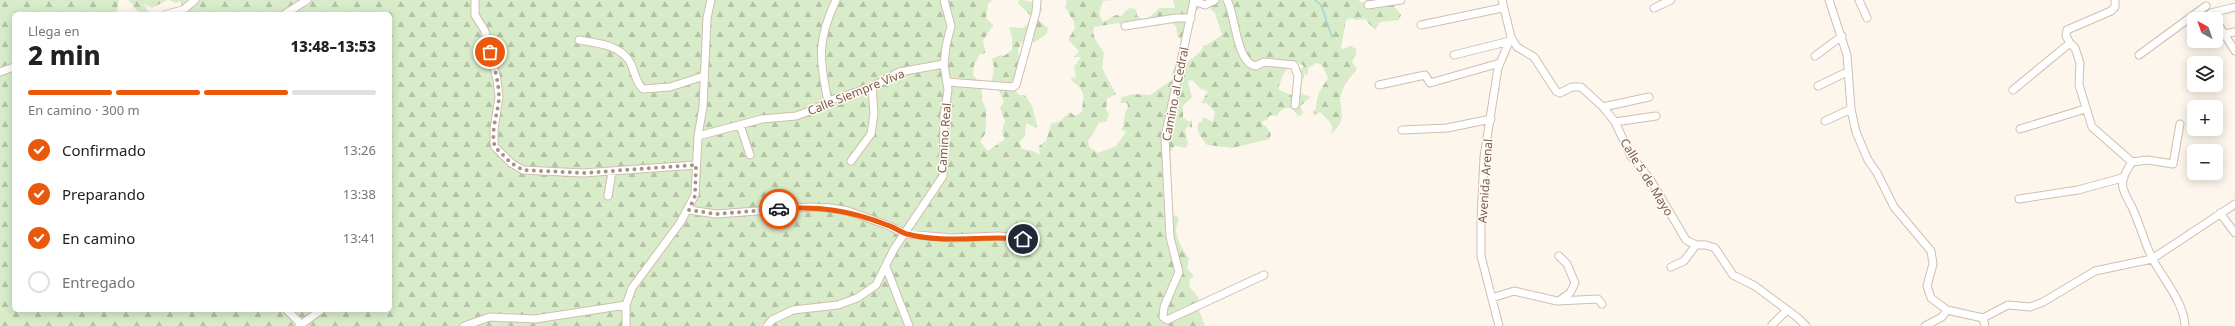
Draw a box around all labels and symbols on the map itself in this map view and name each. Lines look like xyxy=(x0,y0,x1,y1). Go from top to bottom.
north arrow xyxy=(2187,12,2223,48)
pin xyxy=(473,35,507,69)
street label: Camino al Cedral xyxy=(1158,45,1192,143)
street label: Calle Siempre Viva xyxy=(805,65,907,119)
street label: Camino Real xyxy=(933,102,955,174)
street label: Calle 5 de Mayo xyxy=(1616,135,1678,219)
street label: Avenida Arenal xyxy=(1474,138,1496,224)
courier xyxy=(759,189,799,229)
pin xyxy=(1006,222,1040,256)

